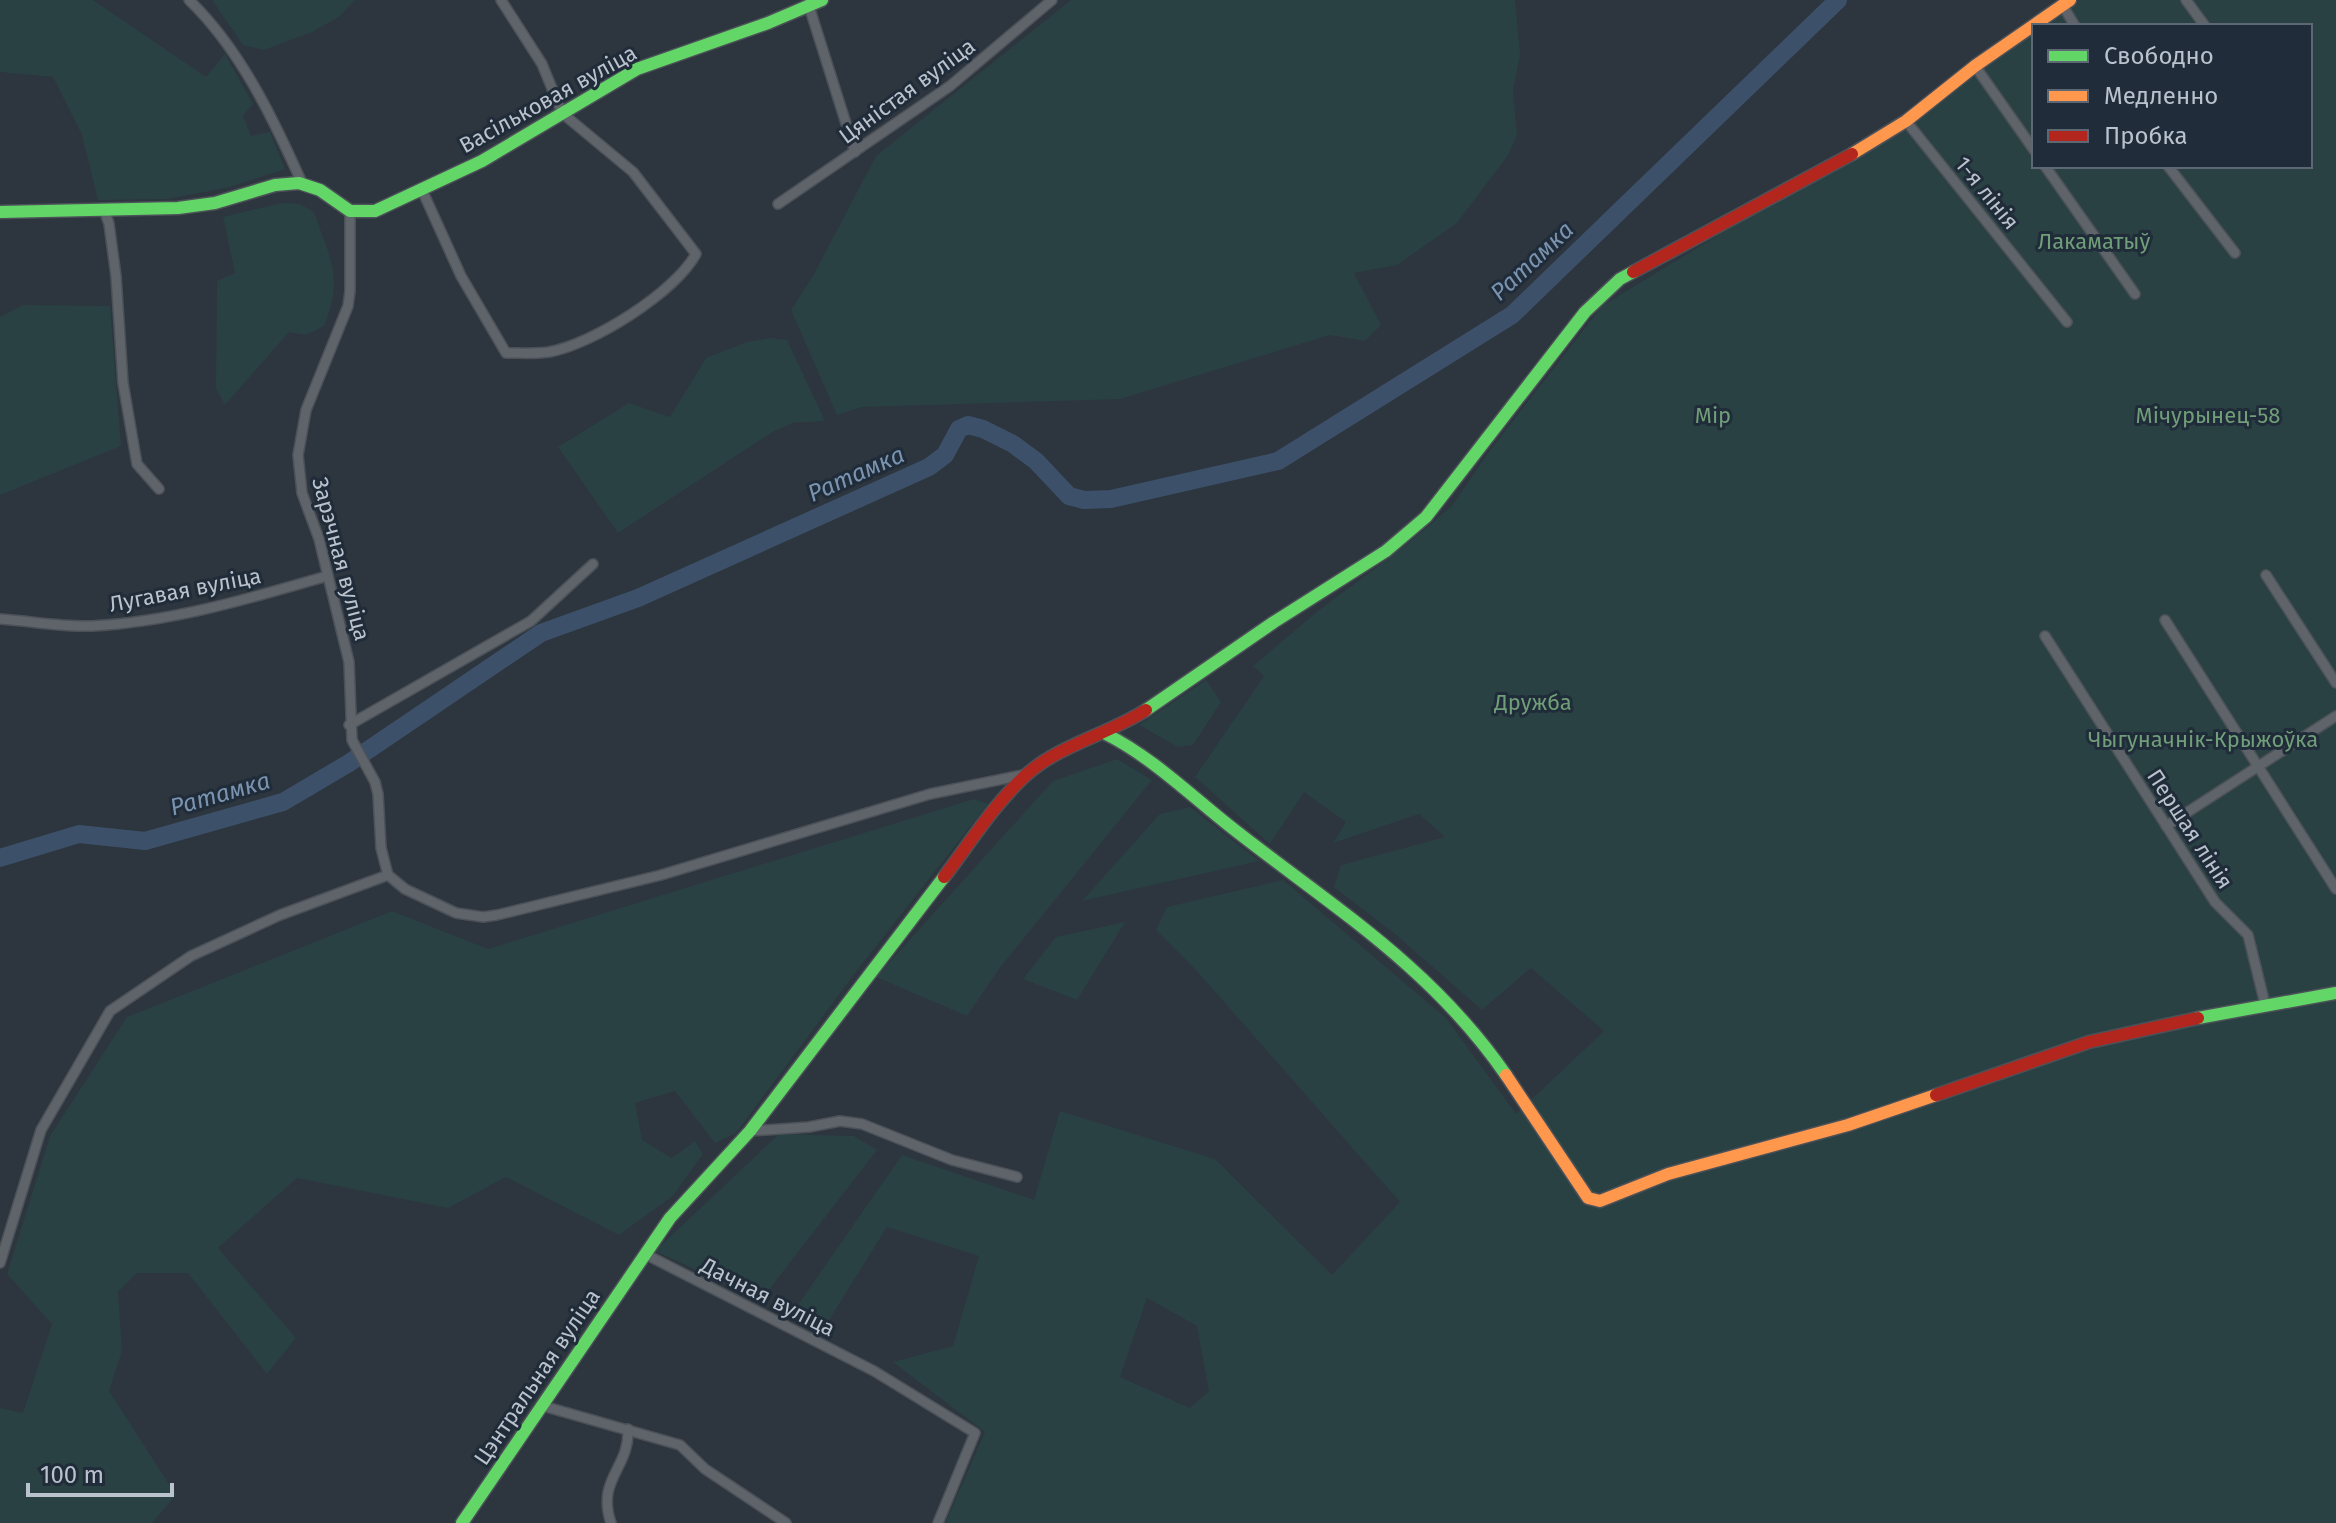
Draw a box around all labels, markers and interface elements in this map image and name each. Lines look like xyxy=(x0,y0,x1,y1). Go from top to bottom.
legend xyxy=(2032,24,2312,168)
street label: Цяністая вуліца xyxy=(834,32,980,150)
street label: Васільковая вуліца xyxy=(455,39,641,159)
text: Свободно xyxy=(2104,42,2214,70)
text: Медленно xyxy=(2104,82,2218,110)
text: Пробка xyxy=(2104,122,2188,150)
street label: 1-я лінія xyxy=(1949,151,2025,235)
water label: Ратамка xyxy=(1485,216,1579,306)
park label: Лакаматыў xyxy=(2038,228,2151,255)
park label: Мір xyxy=(1695,402,1731,429)
park label: Мічурынец-58 xyxy=(2136,402,2280,429)
water label: Ратамка xyxy=(803,440,909,508)
street label: Зарэчная вуліца xyxy=(306,474,376,644)
street label: Лугавая вуліца xyxy=(107,562,263,618)
park label: Дружба xyxy=(1493,689,1572,716)
park label: Чыгуначнік-Крыжоўка xyxy=(2088,726,2318,753)
street label: Першая лінія xyxy=(2141,764,2239,894)
water label: Ратамка xyxy=(167,766,273,822)
street label: Дачная вуліца xyxy=(696,1251,840,1342)
street label: Цэнтральная вуліца xyxy=(468,1284,606,1470)
scale bar xyxy=(28,1447,172,1497)
text: 100 m xyxy=(40,1461,104,1489)

